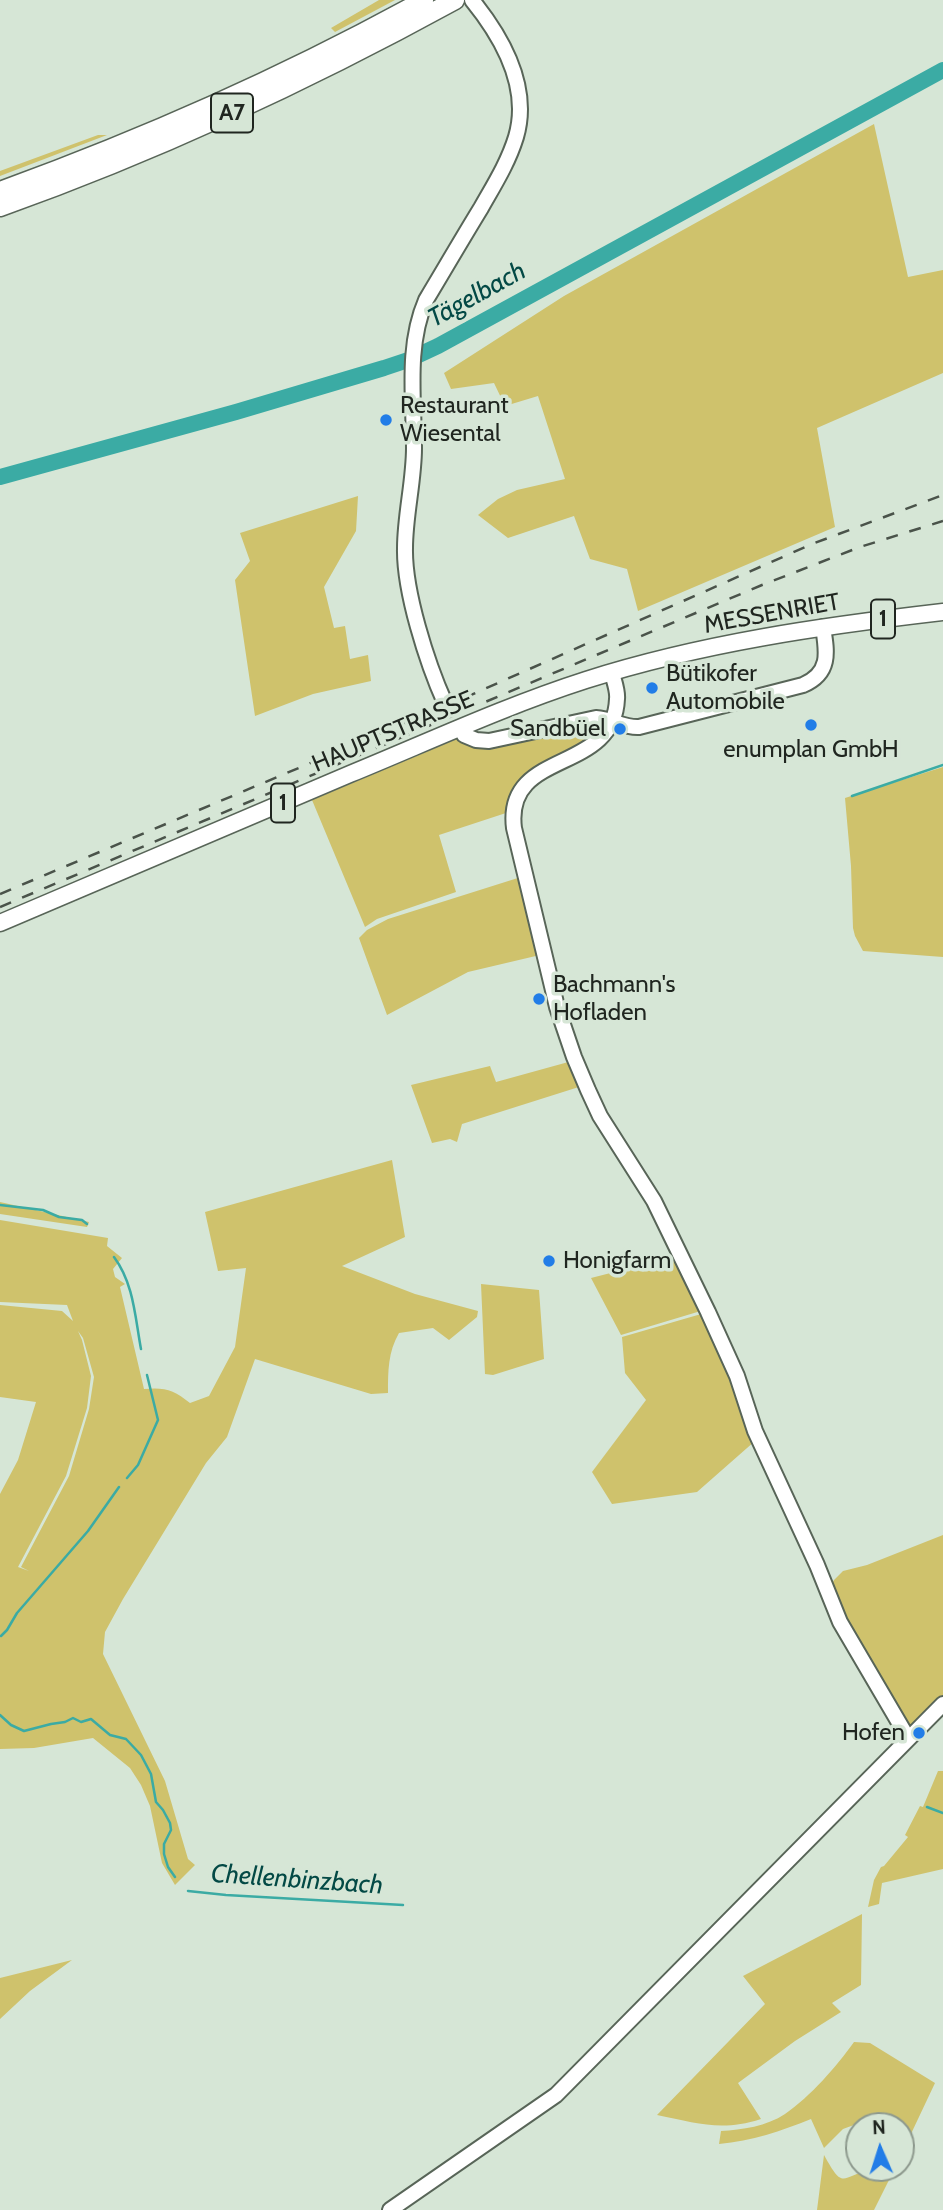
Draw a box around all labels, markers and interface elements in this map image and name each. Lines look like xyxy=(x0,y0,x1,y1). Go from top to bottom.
road number: A7 xyxy=(211,94,253,132)
water label: Tägelbach xyxy=(423,255,531,335)
place label: Restaurant Wiesental xyxy=(400,392,509,448)
marker: Restaurant Wiesental xyxy=(378,412,394,428)
street label: MESSENRIET xyxy=(702,588,842,640)
road number: 1 xyxy=(871,600,895,638)
place label: Bütikofer Automobile xyxy=(666,660,785,716)
marker: Bütikofer Automobile xyxy=(644,680,660,696)
street label: HAUPTSTRASSE xyxy=(308,685,478,779)
place label: Sandbüel xyxy=(510,715,606,743)
marker: enumplan GmbH xyxy=(803,717,819,733)
marker: Sandbüel xyxy=(612,721,628,737)
place label: enumplan GmbH xyxy=(723,736,899,764)
road number: 1 xyxy=(271,783,295,822)
place label: Bachmann's Hofladen xyxy=(553,971,675,1027)
marker: Bachmann's Hofladen xyxy=(531,991,547,1007)
place label: Honigfarm xyxy=(563,1247,671,1275)
marker: Honigfarm xyxy=(541,1253,557,1269)
place label: Hofen xyxy=(842,1719,905,1747)
marker: Hofen xyxy=(911,1725,927,1741)
water label: Chellenbinzbach xyxy=(210,1858,384,1902)
north arrow xyxy=(845,2112,915,2182)
text: N xyxy=(872,2116,886,2139)

